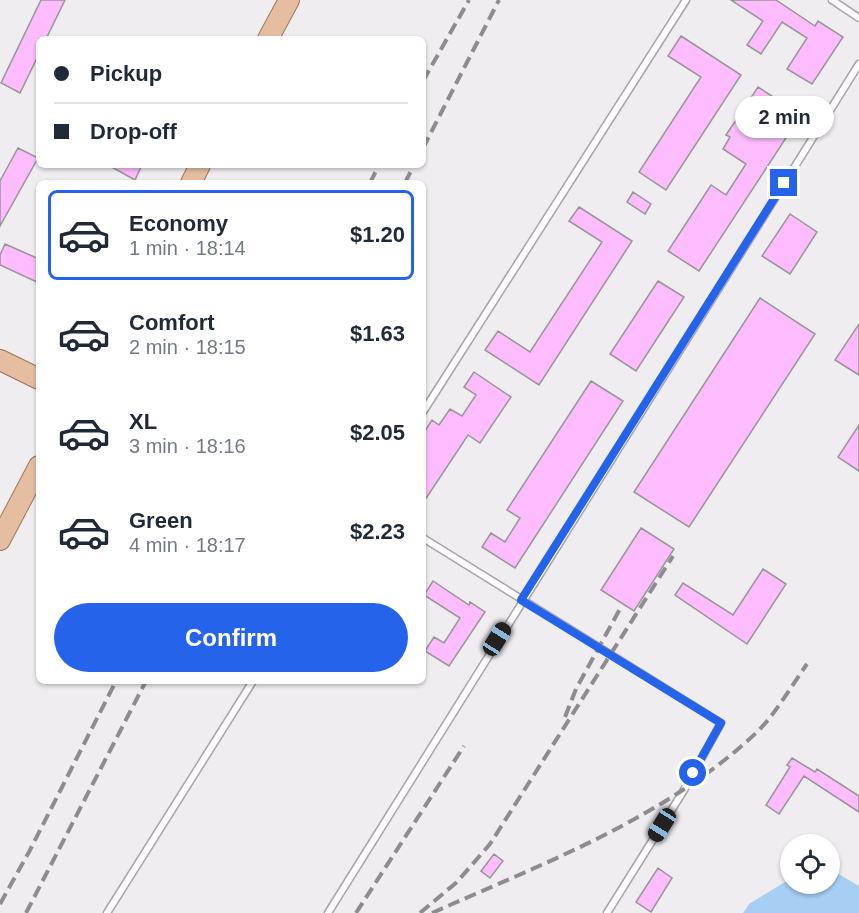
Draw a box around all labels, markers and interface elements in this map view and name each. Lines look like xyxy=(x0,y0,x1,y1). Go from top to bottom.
text: Pickup xyxy=(90,61,162,86)
callout: 2 min xyxy=(734,96,834,138)
text: 2 min xyxy=(758,106,811,128)
text: Drop-off xyxy=(90,119,177,144)
route end xyxy=(770,169,797,196)
icon: car xyxy=(57,208,111,262)
text: Economy xyxy=(129,211,228,236)
text: $1.20 xyxy=(350,222,405,247)
text: 1 min · 18:14 xyxy=(129,237,246,259)
icon: car xyxy=(57,307,111,361)
text: Comfort xyxy=(129,310,215,335)
text: $1.63 xyxy=(350,321,405,346)
text: 2 min · 18:15 xyxy=(129,336,246,358)
icon: car xyxy=(57,406,111,460)
text: XL xyxy=(129,409,157,434)
text: $2.05 xyxy=(350,420,405,445)
text: 3 min · 18:16 xyxy=(129,435,246,457)
icon: car xyxy=(57,505,111,559)
text: Green xyxy=(129,508,193,533)
text: $2.23 xyxy=(350,519,405,544)
text: 4 min · 18:17 xyxy=(129,534,246,556)
button: Confirm xyxy=(54,603,408,672)
car xyxy=(480,619,514,659)
route start xyxy=(679,759,706,786)
car xyxy=(645,805,679,845)
map controls xyxy=(780,834,840,894)
button: locate xyxy=(780,834,840,894)

